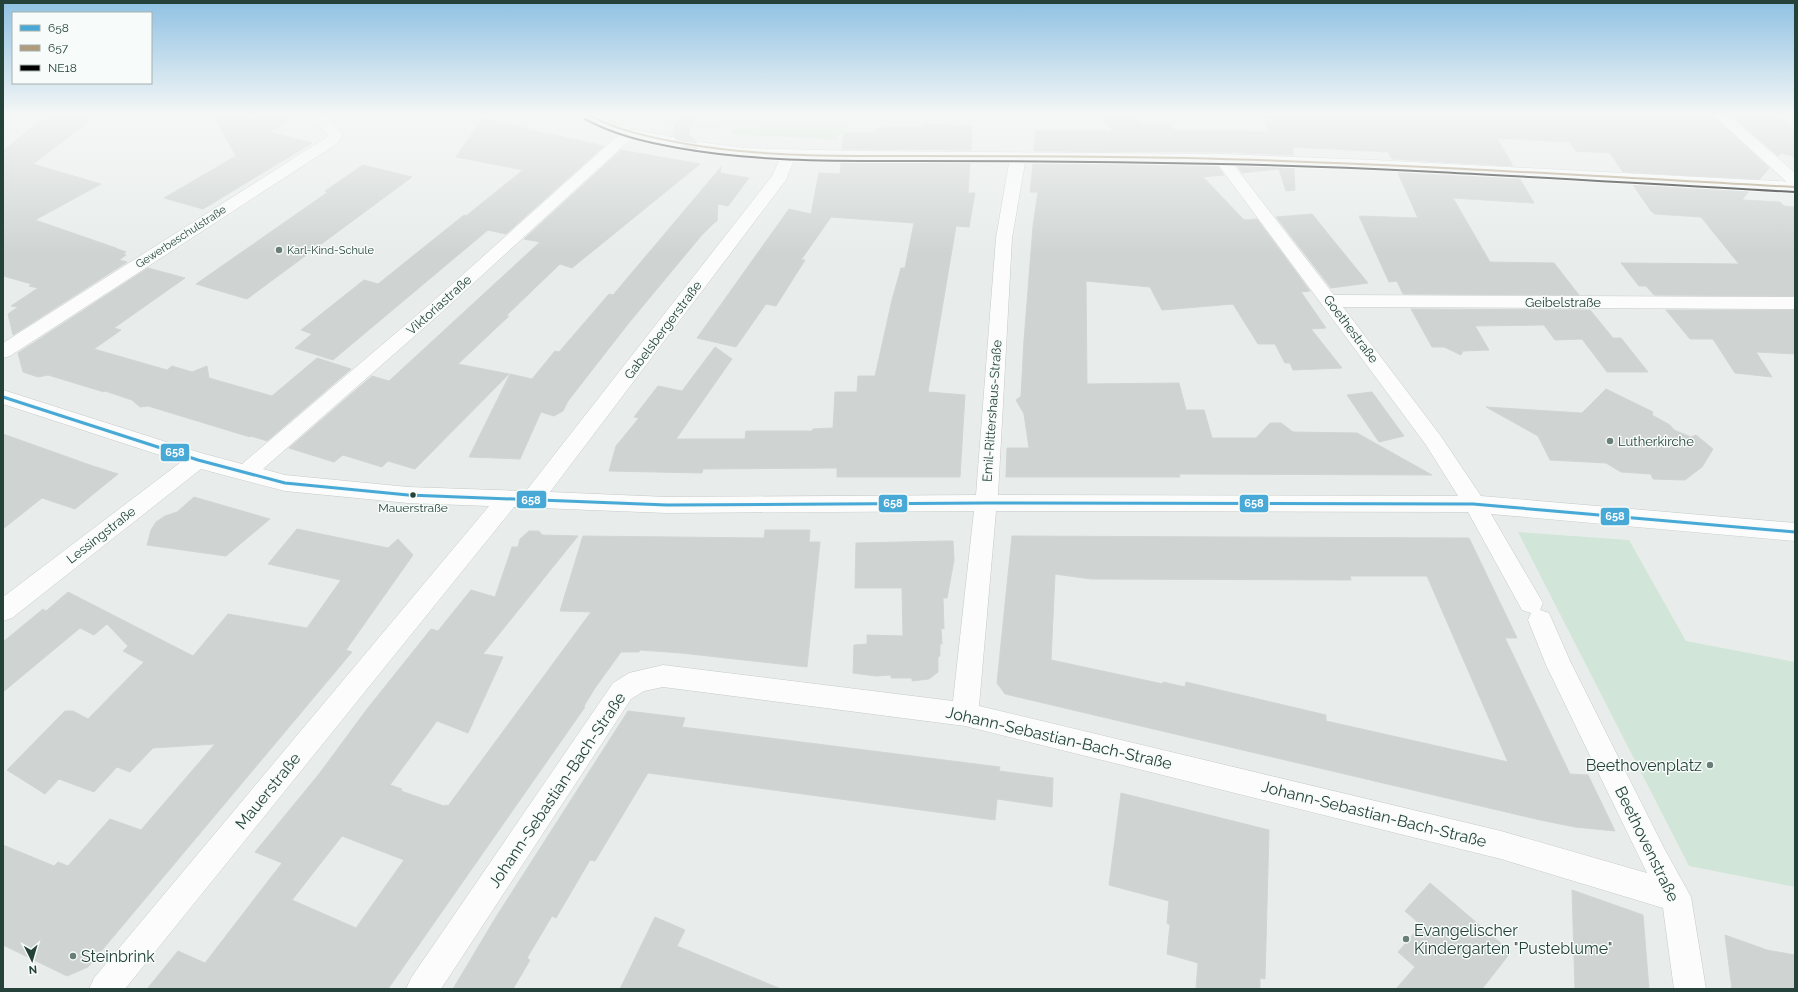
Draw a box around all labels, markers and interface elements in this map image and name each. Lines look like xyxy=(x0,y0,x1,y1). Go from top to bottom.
legend xyxy=(12,12,152,84)
text: 658 xyxy=(48,21,69,35)
text: 657 xyxy=(48,41,69,55)
text: NE18 xyxy=(48,61,77,75)
street label: Gewerbeschulstraße xyxy=(133,203,229,271)
place label: Karl-Kind-Schule xyxy=(287,244,374,257)
marker: Karl-Kind-Schule xyxy=(274,245,284,255)
street label: Viktoriastraße xyxy=(403,272,475,338)
street label: Gabelsbergerstraße xyxy=(621,278,705,382)
street label: Goethestraße xyxy=(1321,292,1382,366)
street label: Geibelstraße xyxy=(1525,295,1601,310)
street label: Emil-Rittershaus-Straße xyxy=(980,339,1004,483)
place label: Lutherkirche xyxy=(1618,434,1694,449)
marker: Lutherkirche xyxy=(1605,436,1615,446)
line badge: 658 xyxy=(160,443,190,462)
text: 658 xyxy=(165,446,185,459)
marker: Mauerstraße xyxy=(408,490,418,500)
line badge: 658 xyxy=(516,490,547,509)
text: 658 xyxy=(521,494,541,507)
line badge: 658 xyxy=(878,494,908,513)
line badge: 658 xyxy=(1239,494,1269,513)
text: 658 xyxy=(883,497,903,510)
text: 658 xyxy=(1244,497,1264,510)
place label: Mauerstraße xyxy=(378,501,448,515)
street label: Lessingstraße xyxy=(64,503,139,566)
line badge: 658 xyxy=(1600,507,1630,526)
text: 658 xyxy=(1605,510,1625,523)
street label: Johann-Sebastian-Bach-Straße xyxy=(484,689,630,891)
street label: Johann-Sebastian-Bach-Straße xyxy=(944,703,1174,773)
street label: Mauerstraße xyxy=(231,749,305,833)
place label: Beethovenplatz xyxy=(1586,756,1702,775)
marker: Beethovenplatz xyxy=(1705,760,1715,770)
street label: Johann-Sebastian-Bach-Straße xyxy=(1259,777,1489,851)
street label: Beethovenstraße xyxy=(1611,783,1683,905)
place label: Evangelischer Kindergarten "Pusteblume" xyxy=(1414,921,1613,958)
marker: Evangelischer Kindergarten "Pusteblume" xyxy=(1401,934,1411,944)
north arrow xyxy=(12,940,52,980)
place label: Steinbrink xyxy=(81,947,155,966)
marker: Steinbrink xyxy=(68,951,78,961)
text: N xyxy=(28,963,38,976)

